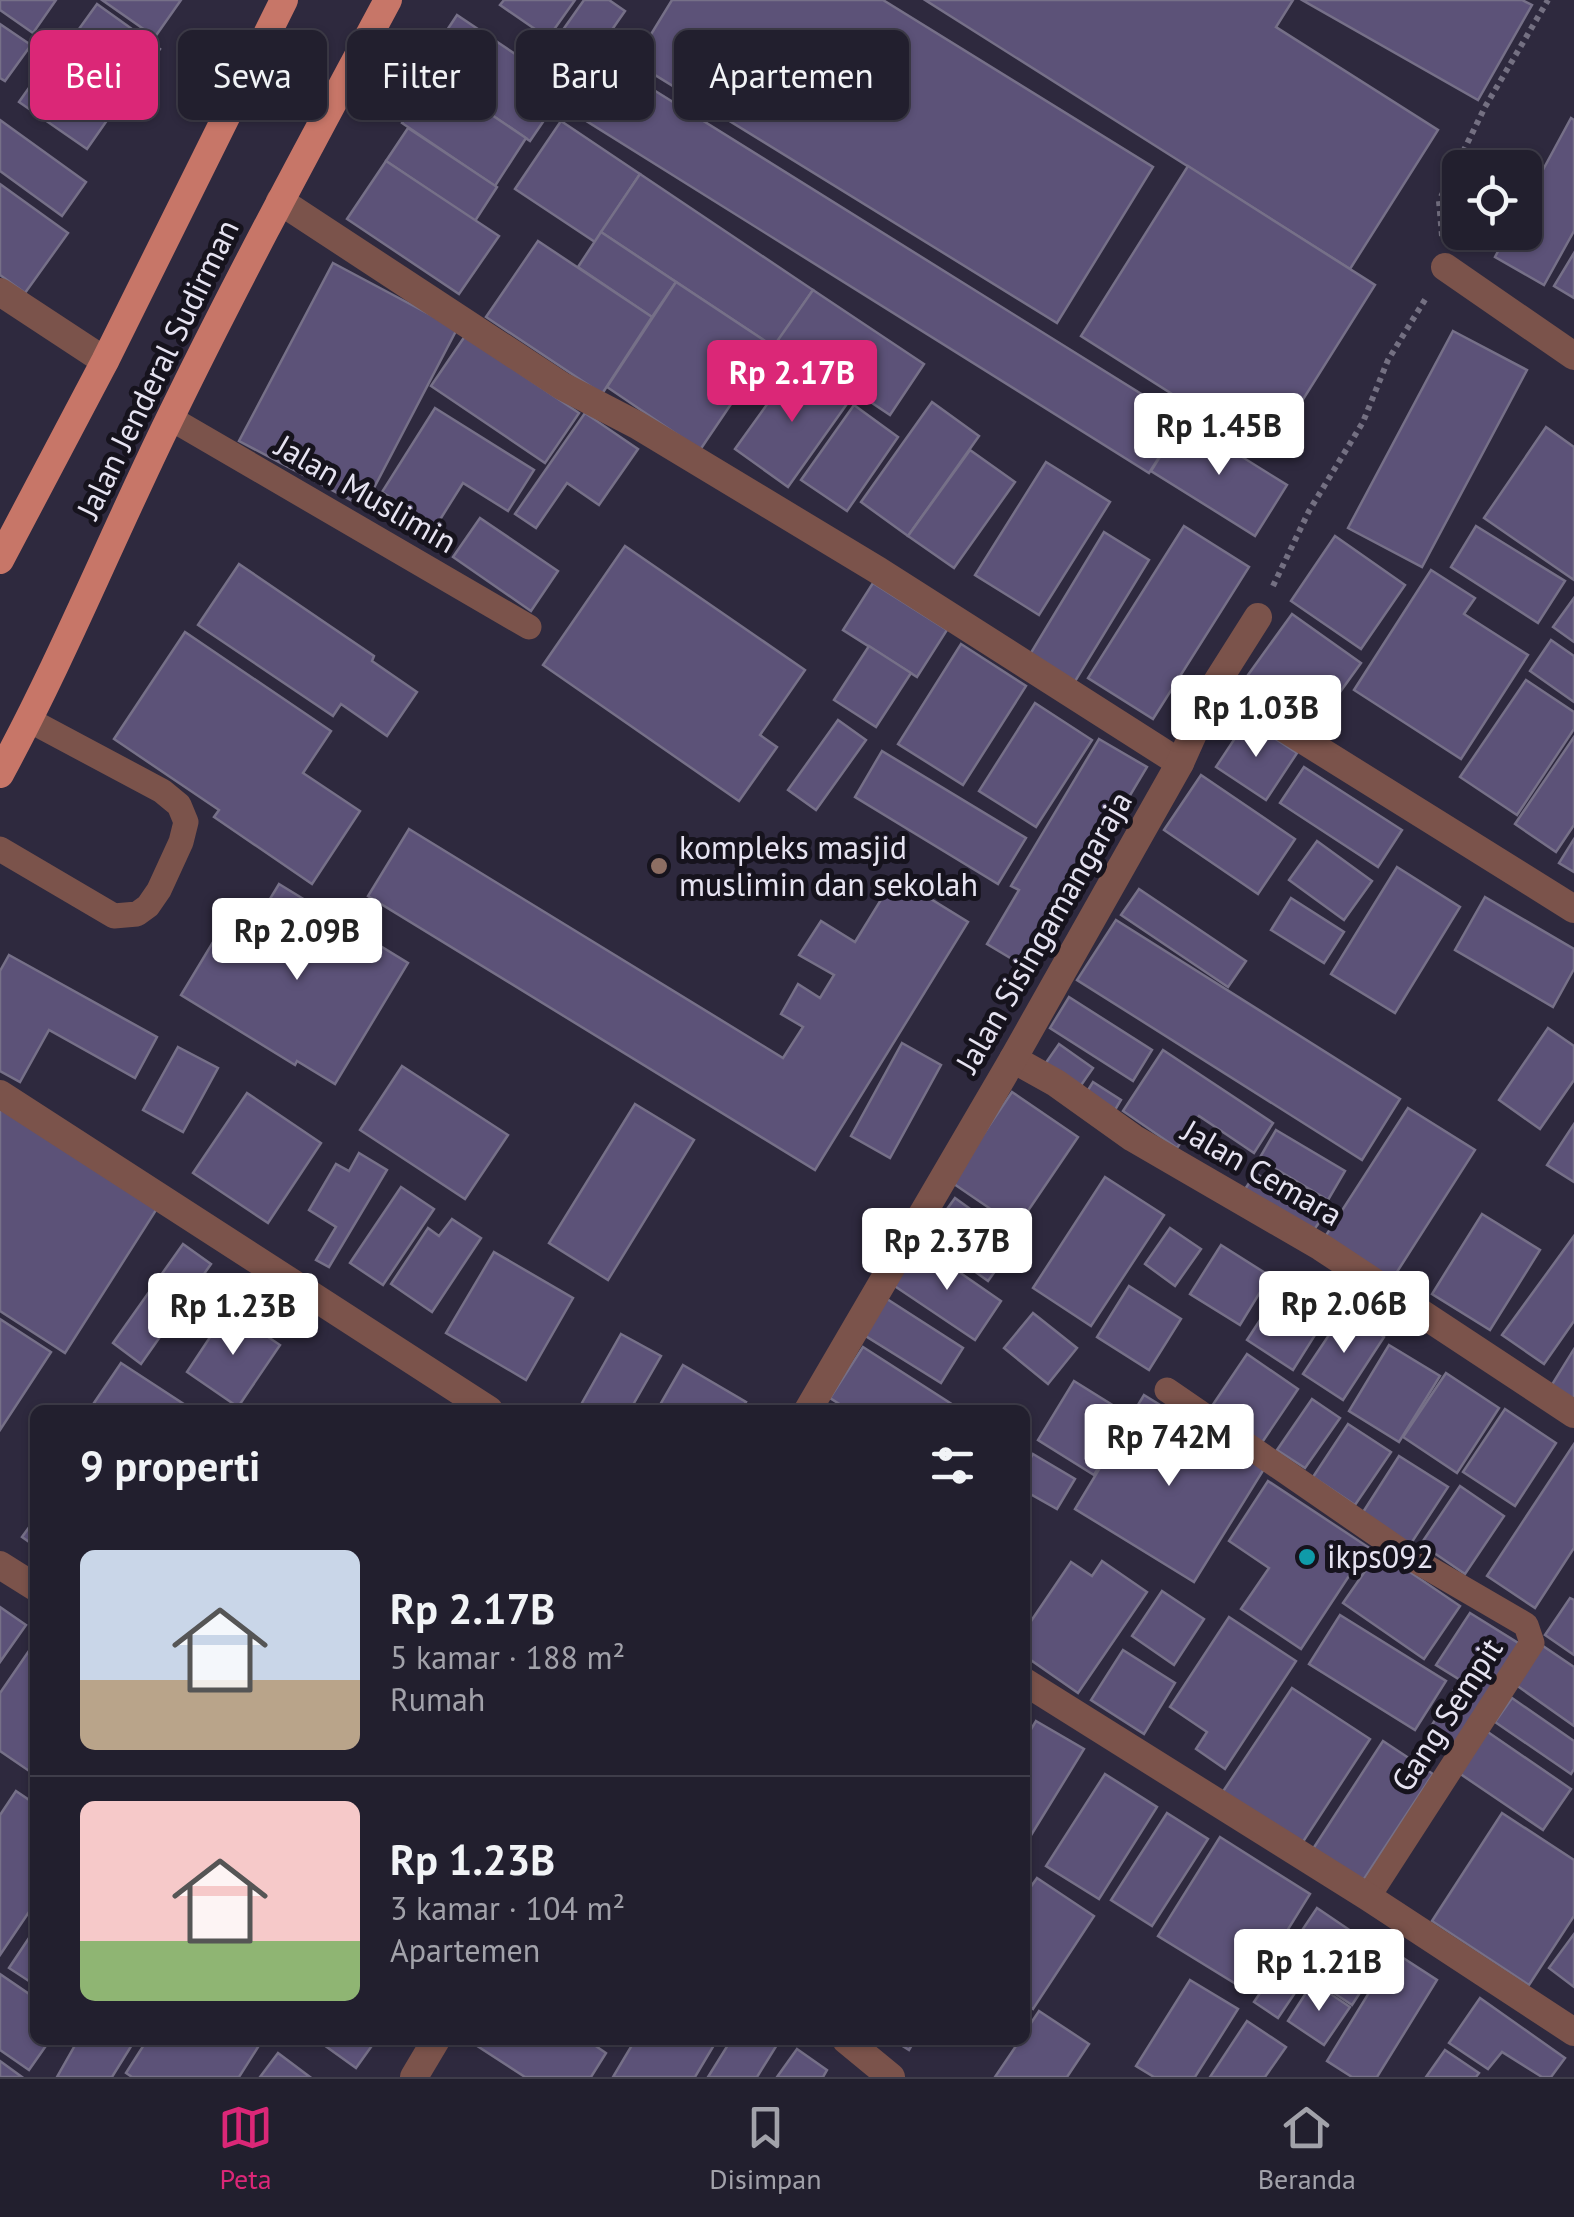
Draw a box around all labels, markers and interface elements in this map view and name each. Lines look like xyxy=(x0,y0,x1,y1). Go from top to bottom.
chip: Beli xyxy=(30,30,158,120)
chip: Sewa xyxy=(178,30,327,120)
chip: Filter xyxy=(347,30,496,120)
chip: Baru xyxy=(516,30,654,120)
chip: Apartemen xyxy=(674,30,909,120)
map controls xyxy=(1442,150,1542,250)
button: locate xyxy=(1442,150,1542,250)
street label: Jalan Jenderal Sudirman xyxy=(65,212,248,527)
pin: Rp 2.17B xyxy=(689,340,895,425)
text: Rp 2.17B xyxy=(729,351,855,393)
pin: Rp 1.45B xyxy=(1116,393,1322,478)
text: Rp 1.45B xyxy=(1156,404,1282,446)
street label: Jalan Muslimin xyxy=(267,423,465,562)
pin: Rp 1.03B xyxy=(1153,675,1359,760)
text: Rp 1.03B xyxy=(1193,686,1319,728)
street label: Jalan Sisingamangaraja xyxy=(944,783,1141,1082)
place label: kompleks masjid muslimin dan sekolah xyxy=(679,826,978,905)
marker: kompleks masjid muslimin dan sekolah xyxy=(648,855,670,877)
pin: Rp 2.09B xyxy=(194,898,400,983)
text: Rp 2.09B xyxy=(234,909,360,951)
street label: Jalan Cemara xyxy=(1173,1108,1350,1235)
pin: Rp 2.37B xyxy=(844,1208,1050,1293)
text: Rp 2.37B xyxy=(884,1219,1010,1261)
pin: Rp 2.06B xyxy=(1241,1271,1447,1356)
pin: Rp 1.23B xyxy=(130,1273,336,1358)
text: Rp 2.06B xyxy=(1281,1282,1407,1324)
text: Rp 1.23B xyxy=(170,1284,296,1326)
pin: Rp 742M xyxy=(1077,1404,1261,1489)
text: Rp 742M xyxy=(1107,1415,1231,1457)
text: 9 properti xyxy=(80,1438,260,1493)
icon: filters xyxy=(925,1438,980,1493)
place label: ikps092 xyxy=(1327,1535,1434,1577)
marker: ikps092 xyxy=(1296,1546,1318,1568)
text: Rp 2.17B xyxy=(390,1581,555,1636)
icon: home xyxy=(160,1590,280,1710)
street label: Gang Sempit xyxy=(1381,1630,1511,1799)
text: 5 kamar · 188 m² xyxy=(390,1636,625,1678)
text: Rumah xyxy=(390,1678,485,1720)
text: Rp 1.23B xyxy=(390,1832,555,1887)
icon: home xyxy=(160,1841,280,1961)
text: 3 kamar · 104 m² xyxy=(390,1887,625,1929)
text: Apartemen xyxy=(390,1929,540,1971)
pin: Rp 1.21B xyxy=(1216,1929,1422,2014)
text: Rp 1.21B xyxy=(1256,1940,1382,1982)
tab: Peta xyxy=(218,2100,273,2197)
tab: Disimpan xyxy=(709,2100,821,2197)
tab: Beranda xyxy=(1258,2100,1356,2197)

